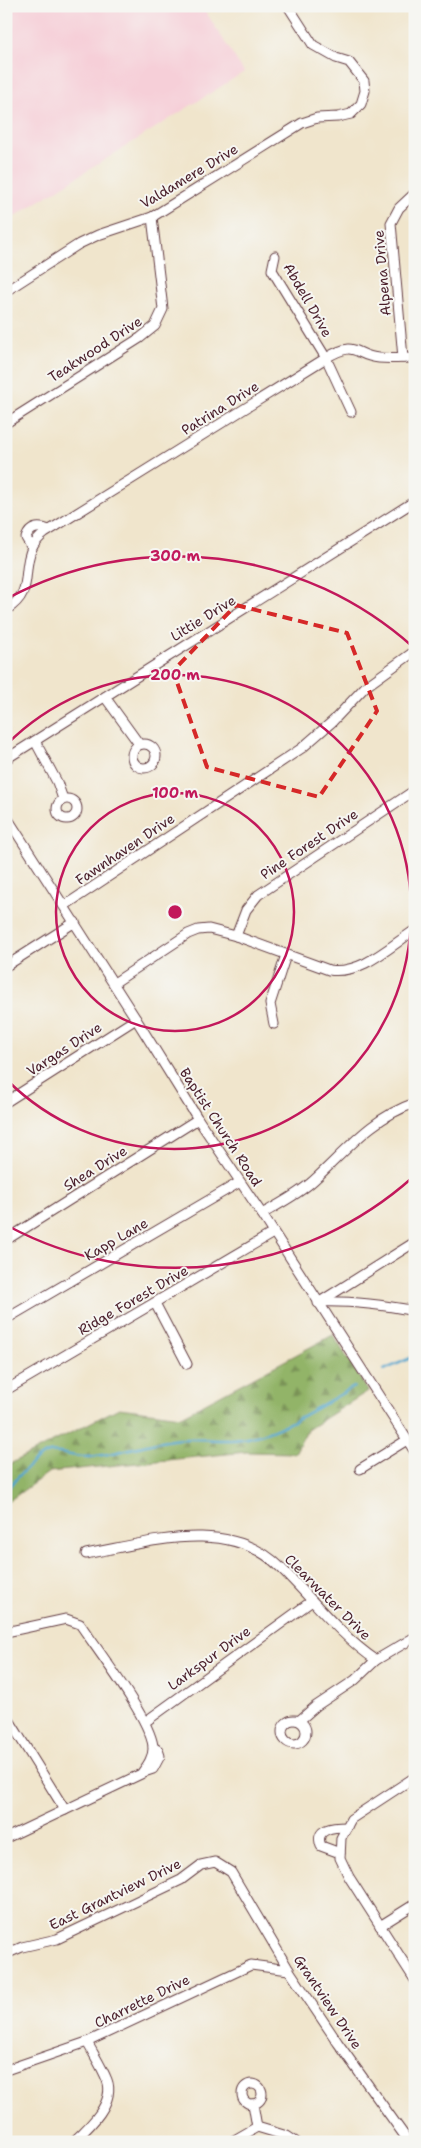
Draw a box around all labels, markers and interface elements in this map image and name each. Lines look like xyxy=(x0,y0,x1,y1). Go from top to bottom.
street label: Valdamere Drive xyxy=(137,140,241,212)
street label: Alpena Drive xyxy=(369,229,395,317)
street label: Abdell Drive xyxy=(280,260,336,340)
street label: Teakwood Drive xyxy=(45,312,145,386)
street label: Patrina Drive xyxy=(178,377,262,439)
text: 300 m xyxy=(150,546,200,566)
street label: Littie Drive xyxy=(167,591,239,645)
text: 200 m xyxy=(150,665,200,685)
text: 100 m xyxy=(152,783,198,803)
street label: Pine Forest Drive xyxy=(257,805,361,883)
street label: Fawnhaven Drive xyxy=(72,809,178,889)
centre of rings xyxy=(166,903,184,921)
street label: Vargas Drive xyxy=(23,1018,105,1080)
street label: Baptist Church Road xyxy=(176,1064,266,1190)
street label: Shea Drive xyxy=(60,1141,130,1195)
street label: Kapp Lane xyxy=(81,1214,151,1264)
street label: Ridge Forest Drive xyxy=(75,1261,191,1339)
street label: Clearwater Drive xyxy=(281,1550,375,1644)
street label: Larkspur Drive xyxy=(164,1622,254,1694)
street label: East Grantview Drive xyxy=(46,1854,184,1934)
street label: Grantview Drive xyxy=(290,1952,366,2053)
street label: Charrette Drive xyxy=(91,1970,193,2032)

